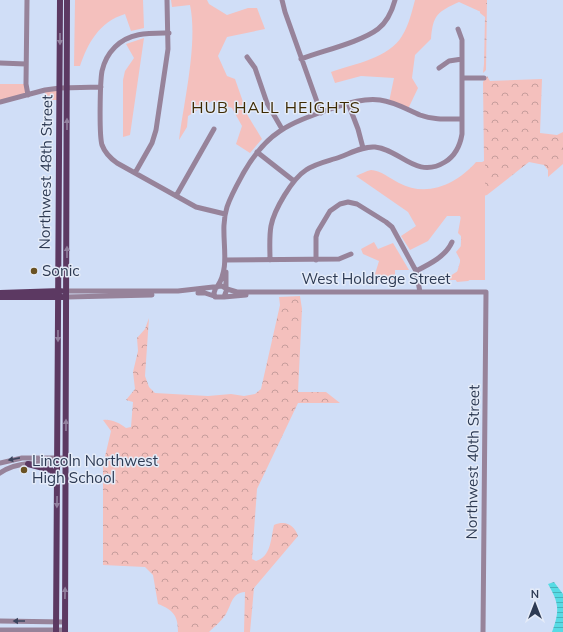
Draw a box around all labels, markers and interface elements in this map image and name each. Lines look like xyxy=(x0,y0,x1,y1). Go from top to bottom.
one-way arrow xyxy=(57,33,63,46)
street label: Northwest 48th Street xyxy=(35,95,56,249)
district label: HUB HALL HEIGHTS xyxy=(191,97,361,117)
one-way arrow xyxy=(64,117,70,130)
one-way arrow xyxy=(64,245,70,258)
place label: Sonic xyxy=(42,261,80,280)
marker: Sonic xyxy=(29,266,39,276)
street label: West Holdrege Street xyxy=(301,269,451,288)
one-way arrow xyxy=(55,330,61,343)
street label: Northwest 40th Street xyxy=(462,385,483,539)
one-way arrow xyxy=(63,418,69,431)
place label: Lincoln Northwest High School xyxy=(32,451,158,487)
one-way arrow xyxy=(8,456,21,462)
marker: Lincoln Northwest High School xyxy=(19,465,29,475)
one-way arrow xyxy=(54,496,60,509)
north arrow xyxy=(515,584,555,624)
one-way arrow xyxy=(62,586,68,599)
text: N xyxy=(531,587,539,601)
one-way arrow xyxy=(13,618,25,625)

